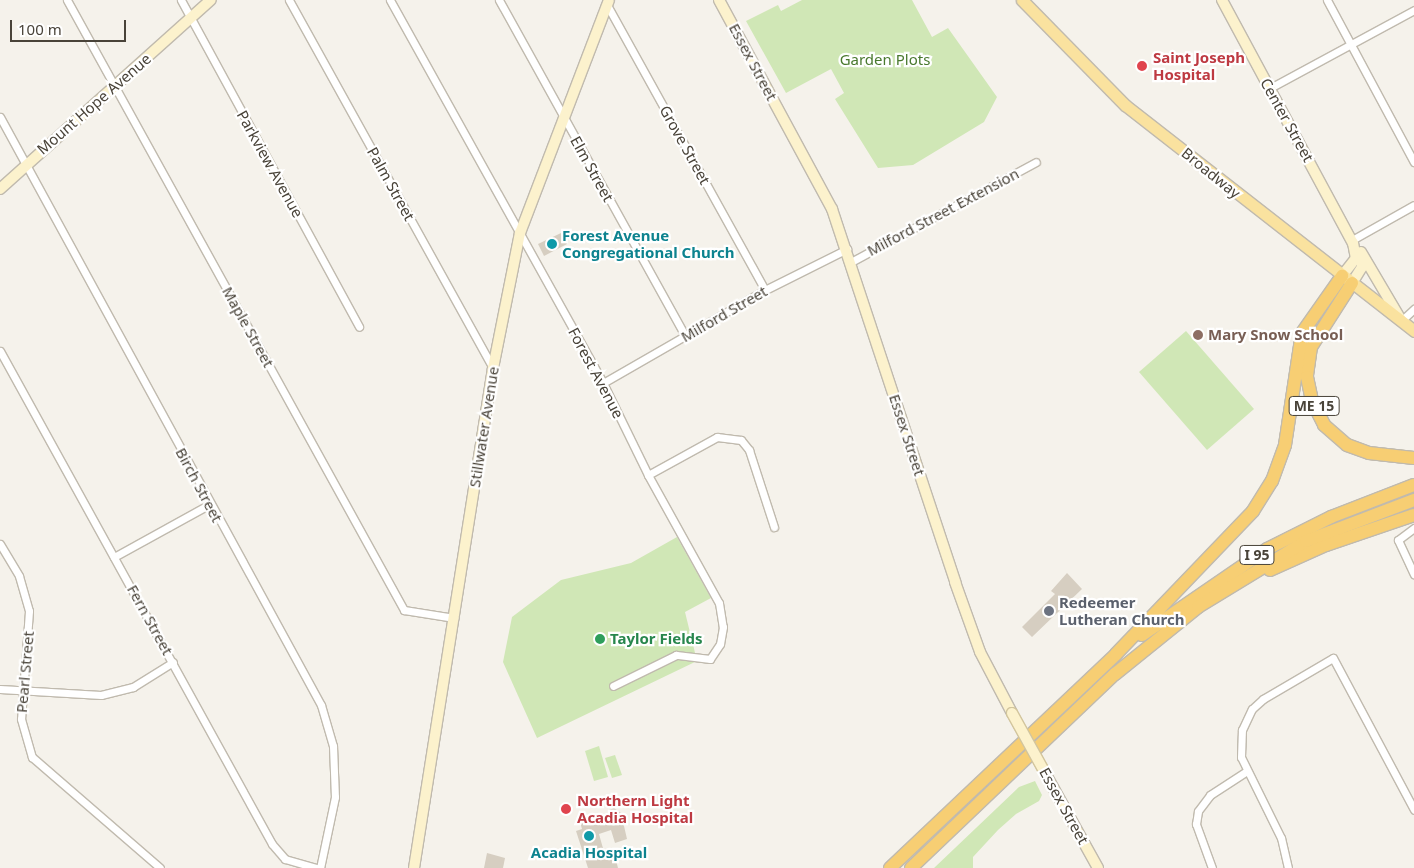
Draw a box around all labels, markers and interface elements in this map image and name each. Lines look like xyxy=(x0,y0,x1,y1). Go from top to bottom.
scale bar xyxy=(12,10,129,42)
text: 100 m xyxy=(18,19,62,39)
street label: Essex Street xyxy=(725,20,781,104)
place label: Saint Joseph Hospital xyxy=(1153,48,1245,83)
street label: Mount Hope Avenue xyxy=(33,50,155,158)
park label: Garden Plots xyxy=(840,51,930,69)
marker: Saint Joseph Hospital xyxy=(1135,59,1149,73)
street label: Center Street xyxy=(1257,75,1317,165)
street label: Grove Street xyxy=(656,102,714,188)
street label: Parkview Avenue xyxy=(233,107,307,221)
street label: Elm Street xyxy=(567,133,617,205)
street label: Palm Street xyxy=(363,144,419,224)
street label: Broadway xyxy=(1178,144,1244,202)
street label: Milford Street Extension xyxy=(864,164,1022,260)
place label: Forest Avenue Congregational Church xyxy=(562,226,735,261)
marker: Forest Avenue Congregational Church xyxy=(546,238,558,250)
street label: Milford Street xyxy=(678,282,770,346)
street label: Maple Street xyxy=(218,284,278,370)
street label: Forest Avenue xyxy=(564,324,628,422)
place label: Mary Snow School xyxy=(1208,326,1343,344)
marker: Mary Snow School xyxy=(1192,329,1204,341)
street label: Stillwater Avenue xyxy=(466,365,502,489)
street label: Essex Street xyxy=(885,392,929,478)
road number: ME 15 xyxy=(1288,394,1340,418)
street label: Birch Street xyxy=(172,445,226,525)
road number: I 95 xyxy=(1238,544,1276,566)
street label: Fern Street xyxy=(123,582,177,658)
place label: Redeemer Lutheran Church xyxy=(1059,593,1184,628)
marker: Redeemer Lutheran Church xyxy=(1043,605,1055,617)
street label: Pearl Street xyxy=(12,630,38,714)
place label: Taylor Fields xyxy=(610,630,703,648)
marker: Taylor Fields xyxy=(594,633,606,645)
street label: Essex Street xyxy=(1036,765,1092,847)
place label: Northern Light Acadia Hospital xyxy=(577,791,693,826)
marker: Northern Light Acadia Hospital xyxy=(559,802,573,816)
marker: Acadia Hospital xyxy=(583,830,595,842)
place label: Acadia Hospital xyxy=(531,844,647,862)

